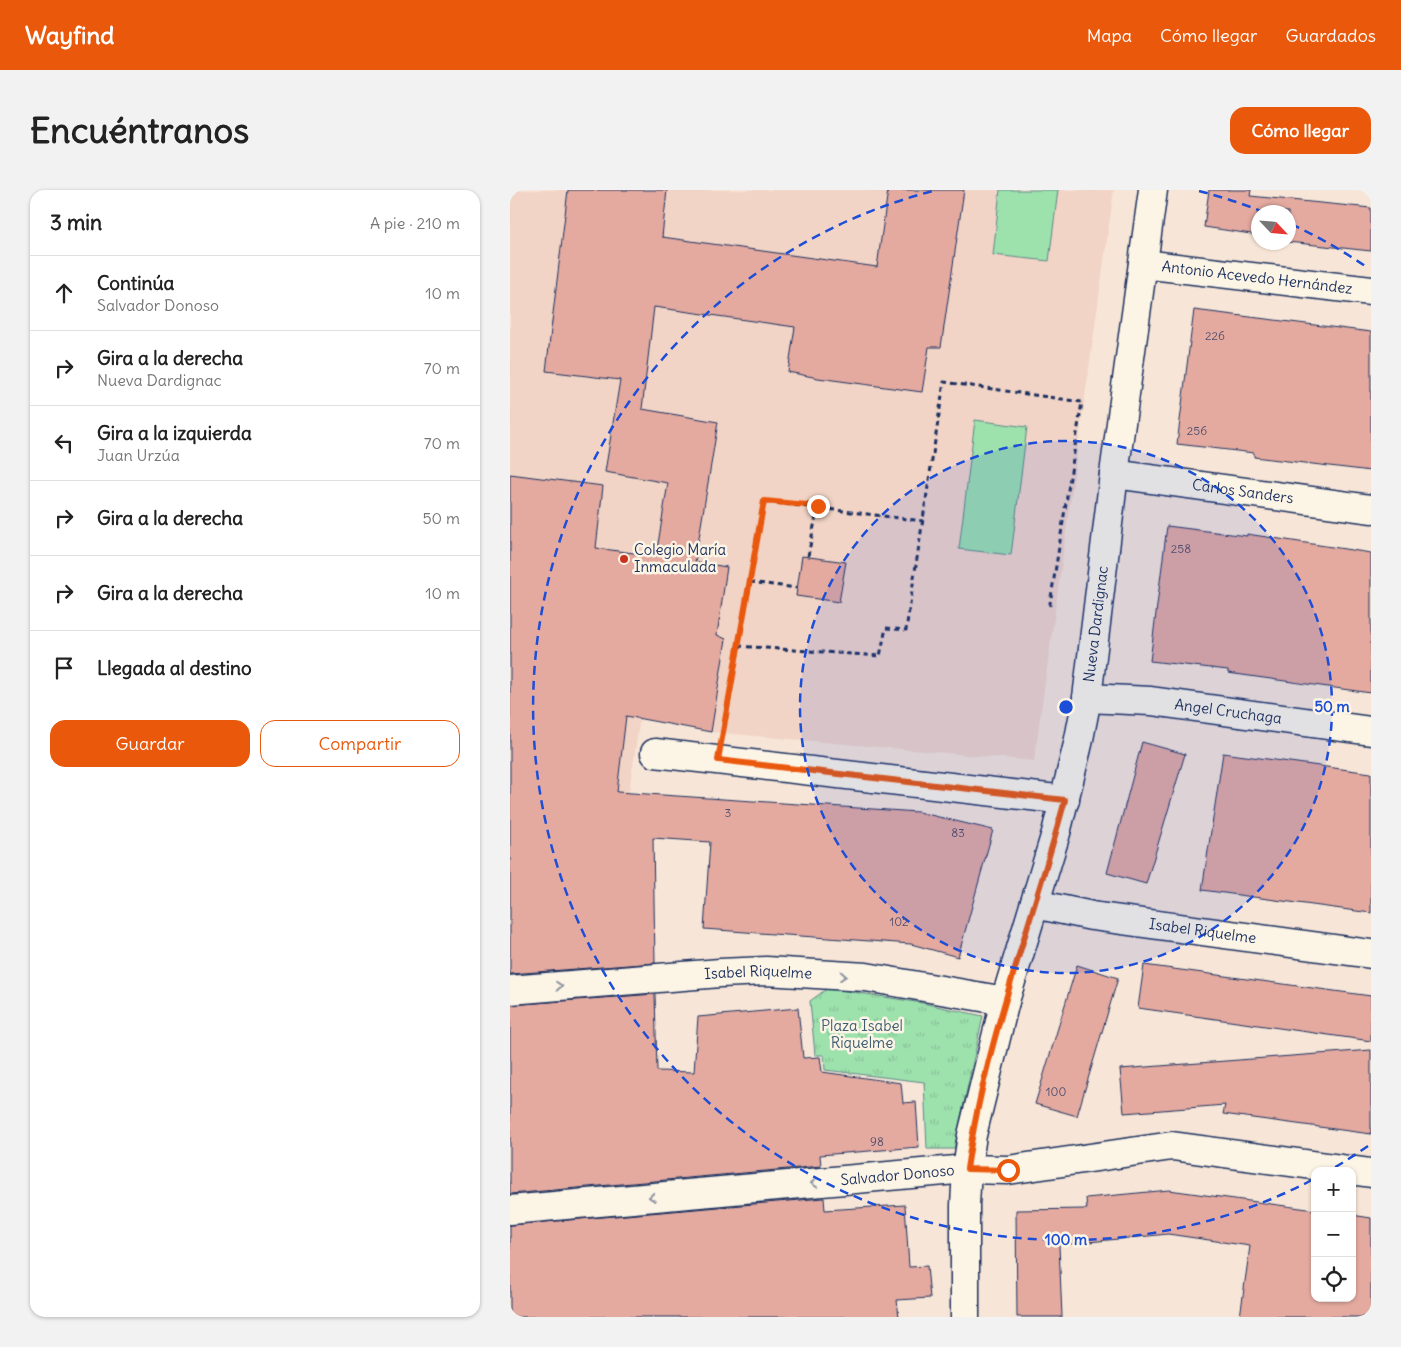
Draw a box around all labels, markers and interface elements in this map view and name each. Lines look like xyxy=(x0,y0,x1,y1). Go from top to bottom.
text: Wayfind xyxy=(25,20,114,50)
text: Mapa xyxy=(1087,24,1132,47)
text: Cómo llegar xyxy=(1160,24,1257,47)
text: Guardados xyxy=(1285,24,1376,47)
button: Cómo llegar xyxy=(1230,107,1371,154)
text: Encuéntranos xyxy=(30,108,249,152)
north arrow xyxy=(1251,205,1296,250)
text: 3 min xyxy=(50,209,102,236)
text: A pie · 210 m xyxy=(370,213,460,233)
street label: Antonio Acevedo Hernández xyxy=(1161,256,1354,298)
text: Continúa xyxy=(97,271,174,295)
icon: ahead xyxy=(50,279,78,307)
text: 10 m xyxy=(425,283,460,303)
text: Salvador Donoso xyxy=(97,295,219,315)
house number: 226 xyxy=(1205,328,1225,343)
text: Gira a la derecha xyxy=(97,346,243,370)
icon: right xyxy=(50,354,78,382)
text: 70 m xyxy=(424,358,460,378)
text: Nueva Dardignac xyxy=(97,370,222,390)
text: Gira a la izquierda xyxy=(97,421,252,445)
house number: 256 xyxy=(1187,423,1207,438)
icon: left xyxy=(50,429,78,457)
text: 70 m xyxy=(424,433,460,453)
text: Juan Urzúa xyxy=(97,445,180,465)
street label: Carlos Sanders xyxy=(1191,475,1295,507)
route end xyxy=(807,495,830,518)
icon: right xyxy=(50,504,78,532)
text: Gira a la derecha xyxy=(97,506,243,530)
text: 50 m xyxy=(422,508,460,528)
place label: Colegio María Inmaculada xyxy=(634,540,726,576)
house number: 258 xyxy=(1171,541,1191,556)
marker: Colegio María Inmaculada xyxy=(618,553,630,565)
street label: Nueva Dardignac xyxy=(1079,564,1112,683)
icon: right xyxy=(50,579,78,607)
text: Gira a la derecha xyxy=(97,581,243,605)
text: 10 m xyxy=(425,583,460,603)
icon: arrive xyxy=(50,654,78,682)
text: Llegada al destino xyxy=(97,656,252,680)
street label: Angel Cruchaga xyxy=(1173,694,1284,728)
text: 50 m xyxy=(1314,697,1350,716)
centre of rings xyxy=(1057,698,1075,716)
button: Guardar xyxy=(50,720,250,767)
button: Compartir xyxy=(260,720,460,767)
house number: 3 xyxy=(725,805,732,820)
house number: 83 xyxy=(951,825,965,840)
house number: 102 xyxy=(889,914,909,929)
street label: Isabel Riquelme xyxy=(1148,914,1258,947)
street label: Isabel Riquelme xyxy=(704,961,813,983)
one-way arrow xyxy=(839,970,847,981)
one-way arrow xyxy=(555,980,563,991)
park label: Plaza Isabel Riquelme xyxy=(821,1016,903,1052)
house number: 100 xyxy=(1046,1084,1066,1099)
house number: 98 xyxy=(870,1134,884,1149)
route start xyxy=(997,1159,1020,1182)
street label: Salvador Donoso xyxy=(840,1160,955,1189)
map controls xyxy=(1311,1167,1356,1302)
button: + xyxy=(1311,1167,1356,1212)
one-way arrow xyxy=(809,1177,817,1188)
one-way arrow xyxy=(648,1191,656,1202)
button: − xyxy=(1311,1212,1356,1257)
text: 100 m xyxy=(1045,1230,1087,1249)
button: locate xyxy=(1311,1257,1356,1302)

